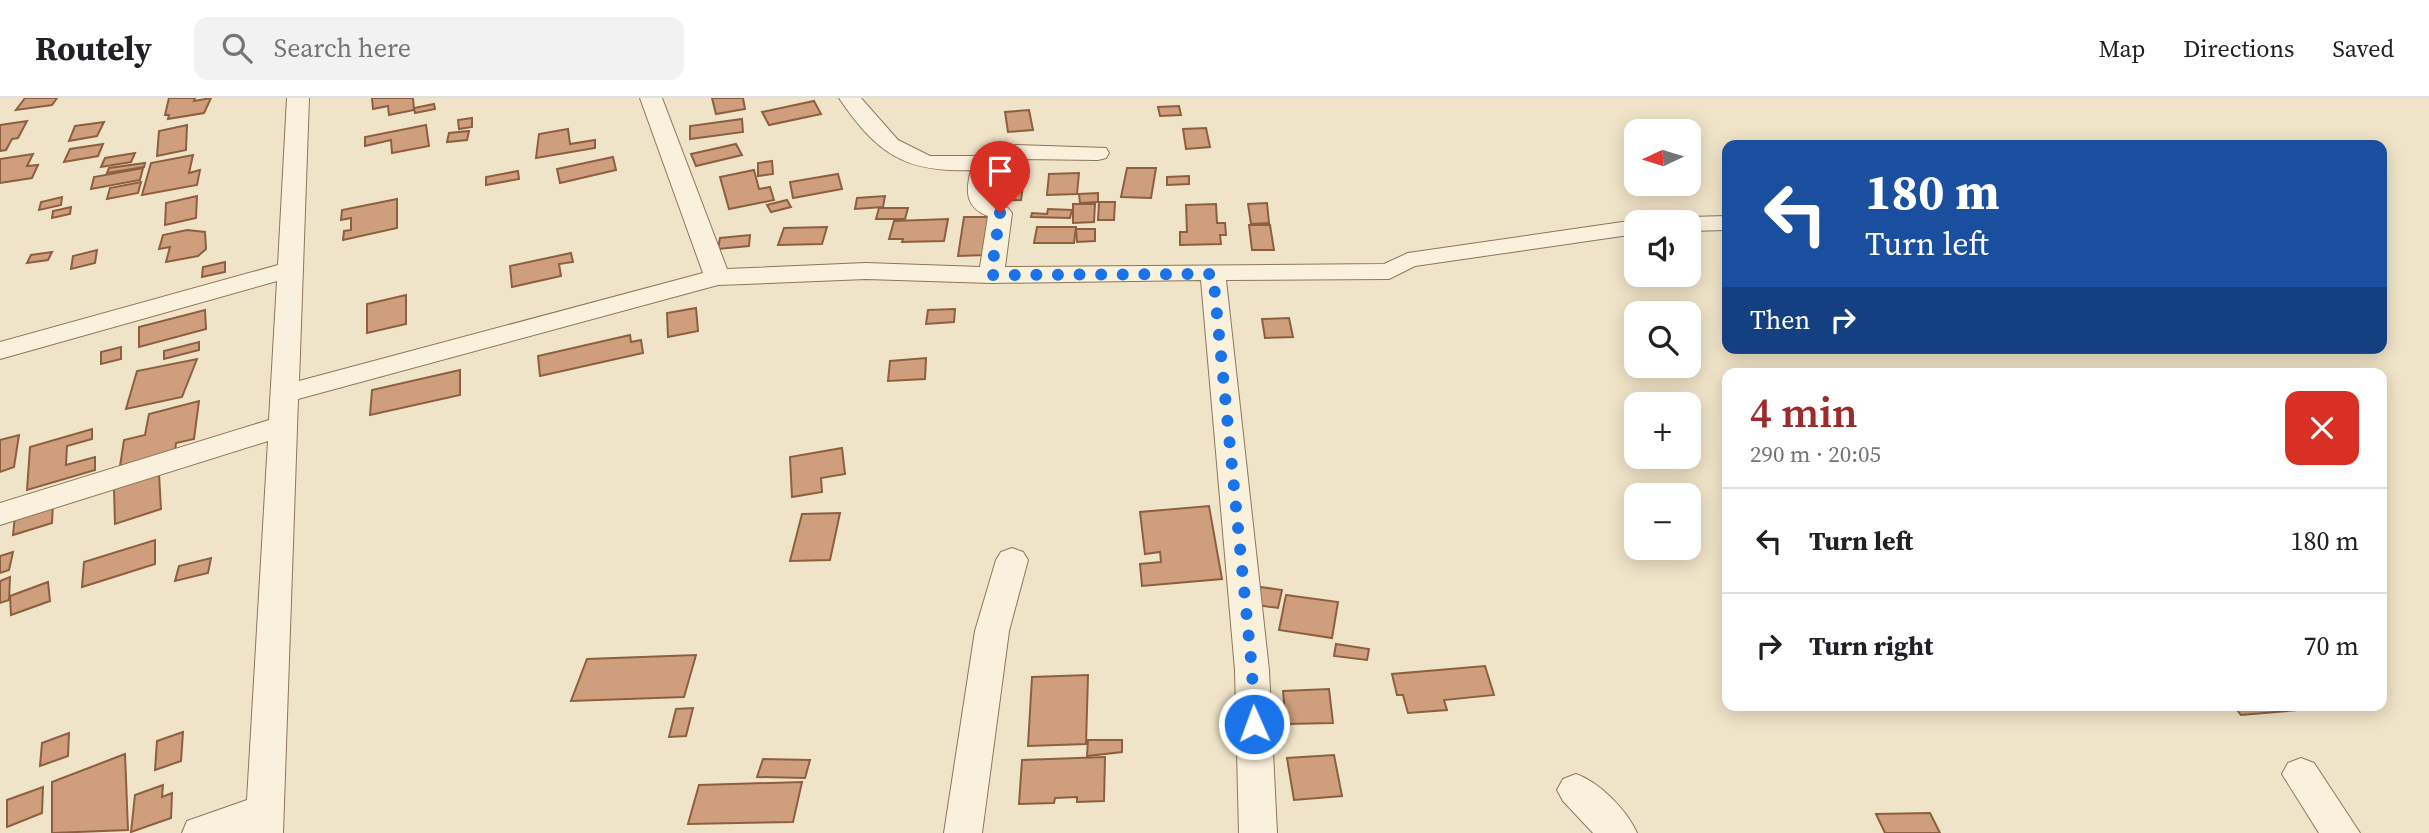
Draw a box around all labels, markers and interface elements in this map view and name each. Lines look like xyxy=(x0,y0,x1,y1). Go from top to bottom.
search box xyxy=(194,17,684,80)
text: Routely xyxy=(35,26,152,71)
icon: search xyxy=(218,29,256,67)
text: Search here xyxy=(274,30,411,66)
text: Map xyxy=(2098,32,2145,65)
text: Directions xyxy=(2183,32,2294,65)
text: Saved xyxy=(2332,32,2394,65)
north arrow xyxy=(1624,119,1701,196)
map controls xyxy=(1624,119,1701,560)
pin xyxy=(970,141,1030,213)
icon: arrive xyxy=(981,152,1019,190)
text: 180 m xyxy=(1865,158,2000,225)
icon: left xyxy=(1750,168,1841,259)
button: sound xyxy=(1624,210,1701,287)
text: Turn left xyxy=(1865,222,1989,266)
button: search xyxy=(1624,301,1701,378)
icon: right xyxy=(1824,301,1862,339)
text: Then xyxy=(1750,302,1810,338)
text: 4 min xyxy=(1750,383,1858,441)
button: close xyxy=(2285,391,2359,465)
button: + xyxy=(1624,392,1701,469)
text: 290 m · 20:05 xyxy=(1750,438,1881,470)
button: − xyxy=(1624,483,1701,560)
icon: left xyxy=(1750,522,1788,560)
text: Turn left xyxy=(1809,523,1913,559)
text: 180 m xyxy=(2291,523,2359,559)
icon: right xyxy=(1750,627,1788,665)
text: Turn right xyxy=(1809,628,1933,664)
text: 70 m xyxy=(2304,628,2359,664)
position arrow xyxy=(1217,687,1291,761)

